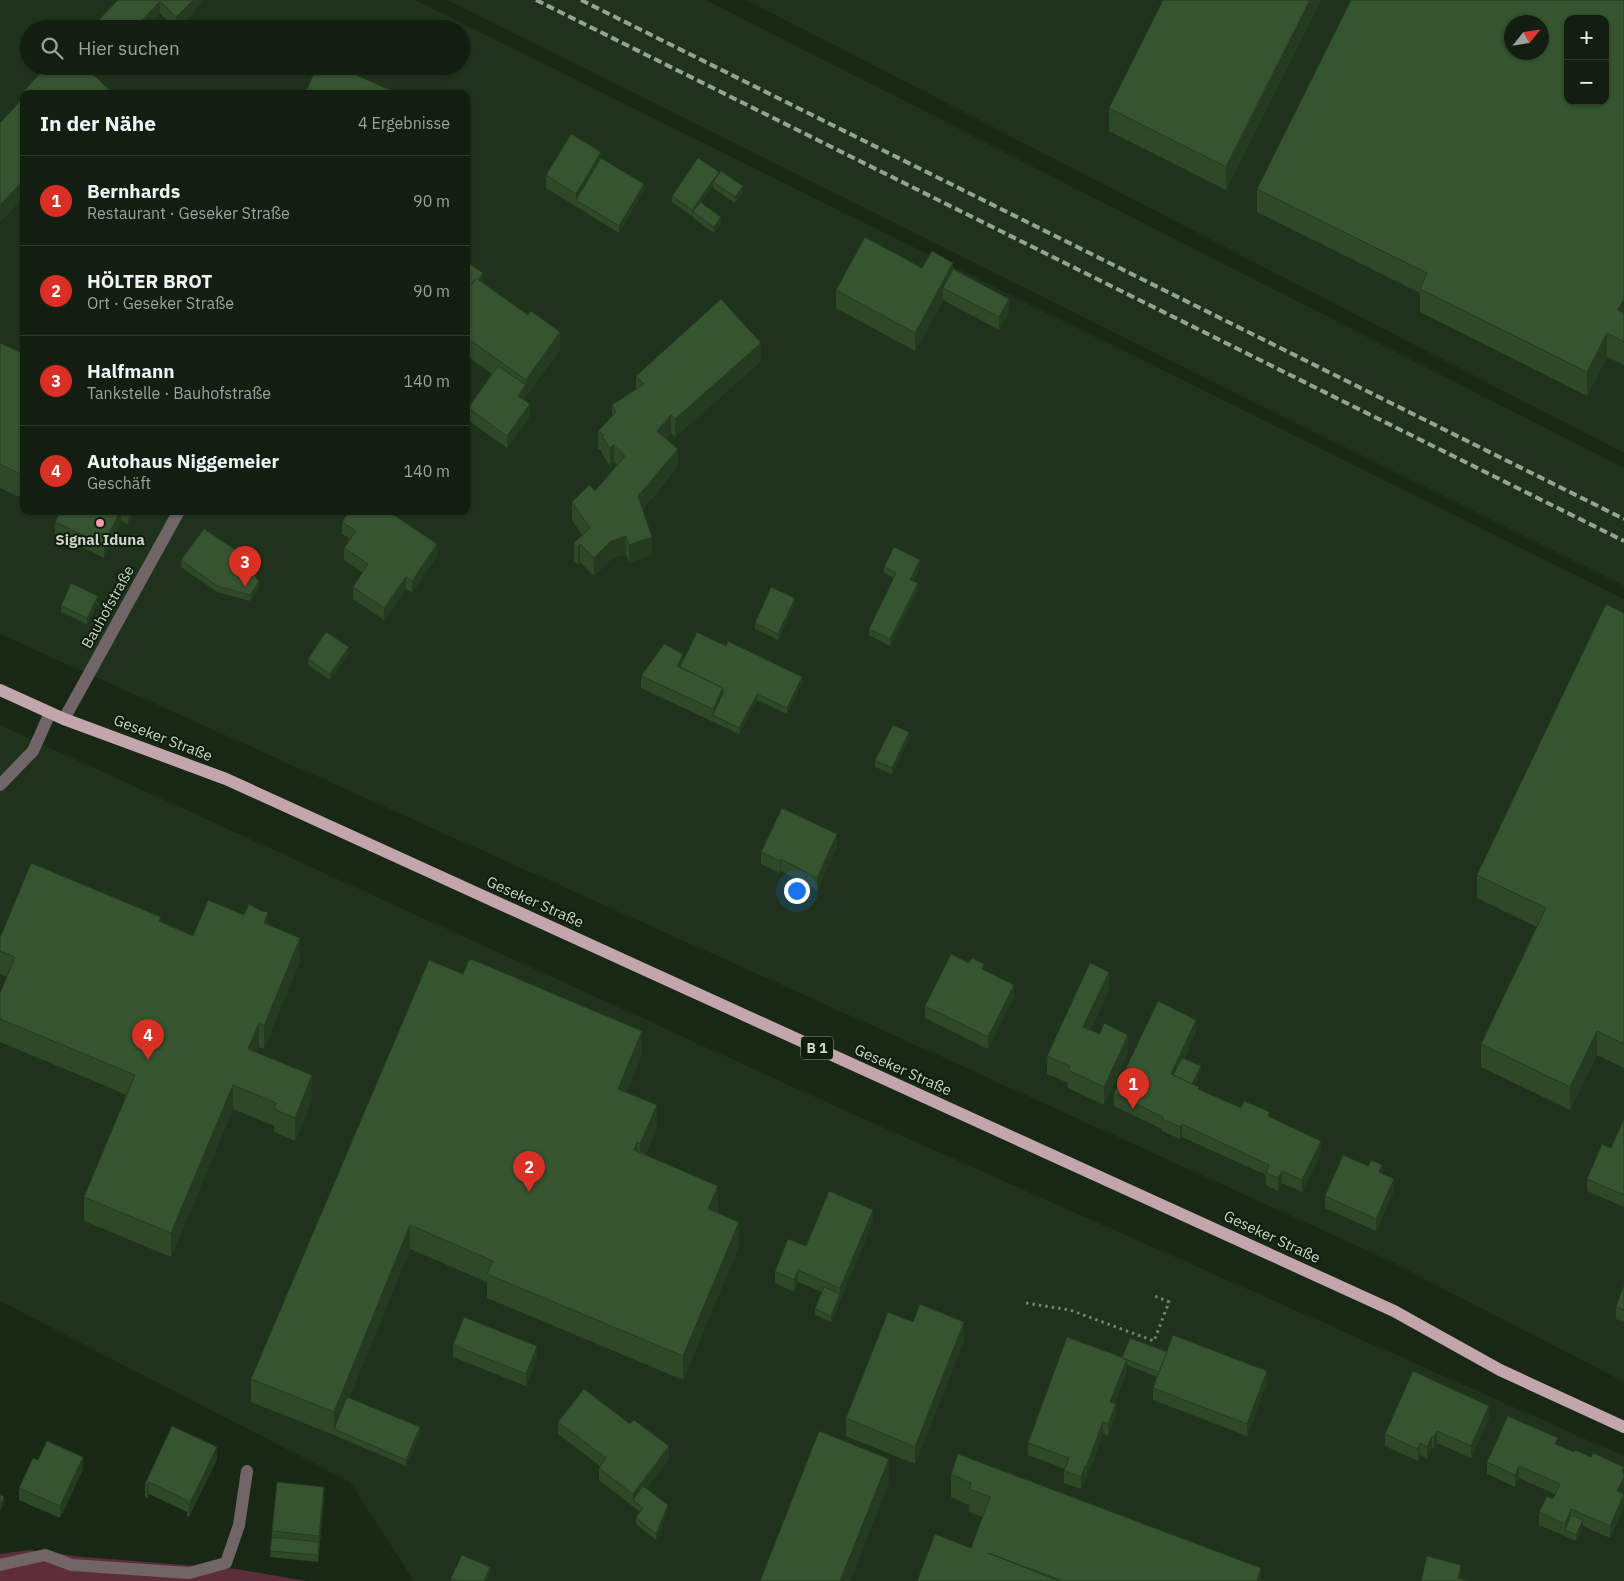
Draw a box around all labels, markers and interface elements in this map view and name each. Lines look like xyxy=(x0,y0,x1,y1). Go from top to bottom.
north arrow xyxy=(1504,15,1549,60)
map controls xyxy=(1564,15,1609,105)
button: + xyxy=(1564,15,1609,60)
search box xyxy=(20,20,470,75)
icon: search xyxy=(38,34,66,62)
text: Hier suchen xyxy=(78,36,180,60)
button: − xyxy=(1564,60,1609,105)
text: In der Nähe xyxy=(40,109,156,137)
text: 4 Ergebnisse xyxy=(358,113,450,133)
text: Bernhards xyxy=(87,179,180,203)
text: 1 xyxy=(51,191,61,211)
text: 90 m xyxy=(413,191,450,211)
text: Restaurant · Geseker Straße xyxy=(87,203,290,223)
text: HÖLTER BROT xyxy=(87,269,212,293)
text: 2 xyxy=(51,281,61,301)
text: 90 m xyxy=(413,281,450,301)
text: Ort · Geseker Straße xyxy=(87,293,234,313)
text: Halfmann xyxy=(87,359,175,383)
text: 3 xyxy=(51,371,61,391)
text: 140 m xyxy=(403,371,450,391)
text: Tankstelle · Bauhofstraße xyxy=(87,383,271,403)
text: Autohaus Niggemeier xyxy=(87,449,279,473)
text: 4 xyxy=(51,461,61,481)
text: 140 m xyxy=(403,461,450,481)
text: Geschäft xyxy=(87,473,151,493)
marker: Signal Iduna xyxy=(94,517,106,529)
place label: Signal Iduna xyxy=(55,530,145,549)
pin: 3 xyxy=(229,546,261,587)
street label: Bauhofstraße xyxy=(77,562,138,652)
street label: Geseker Straße xyxy=(111,710,215,765)
street label: Geseker Straße xyxy=(484,872,587,931)
your location xyxy=(784,878,810,904)
pin: 4 xyxy=(132,1019,164,1060)
road number: B 1 xyxy=(801,1036,833,1060)
street label: Geseker Straße xyxy=(852,1040,955,1099)
pin: 1 xyxy=(1117,1068,1149,1109)
pin: 2 xyxy=(513,1151,545,1192)
street label: Geseker Straße xyxy=(1221,1206,1324,1267)

